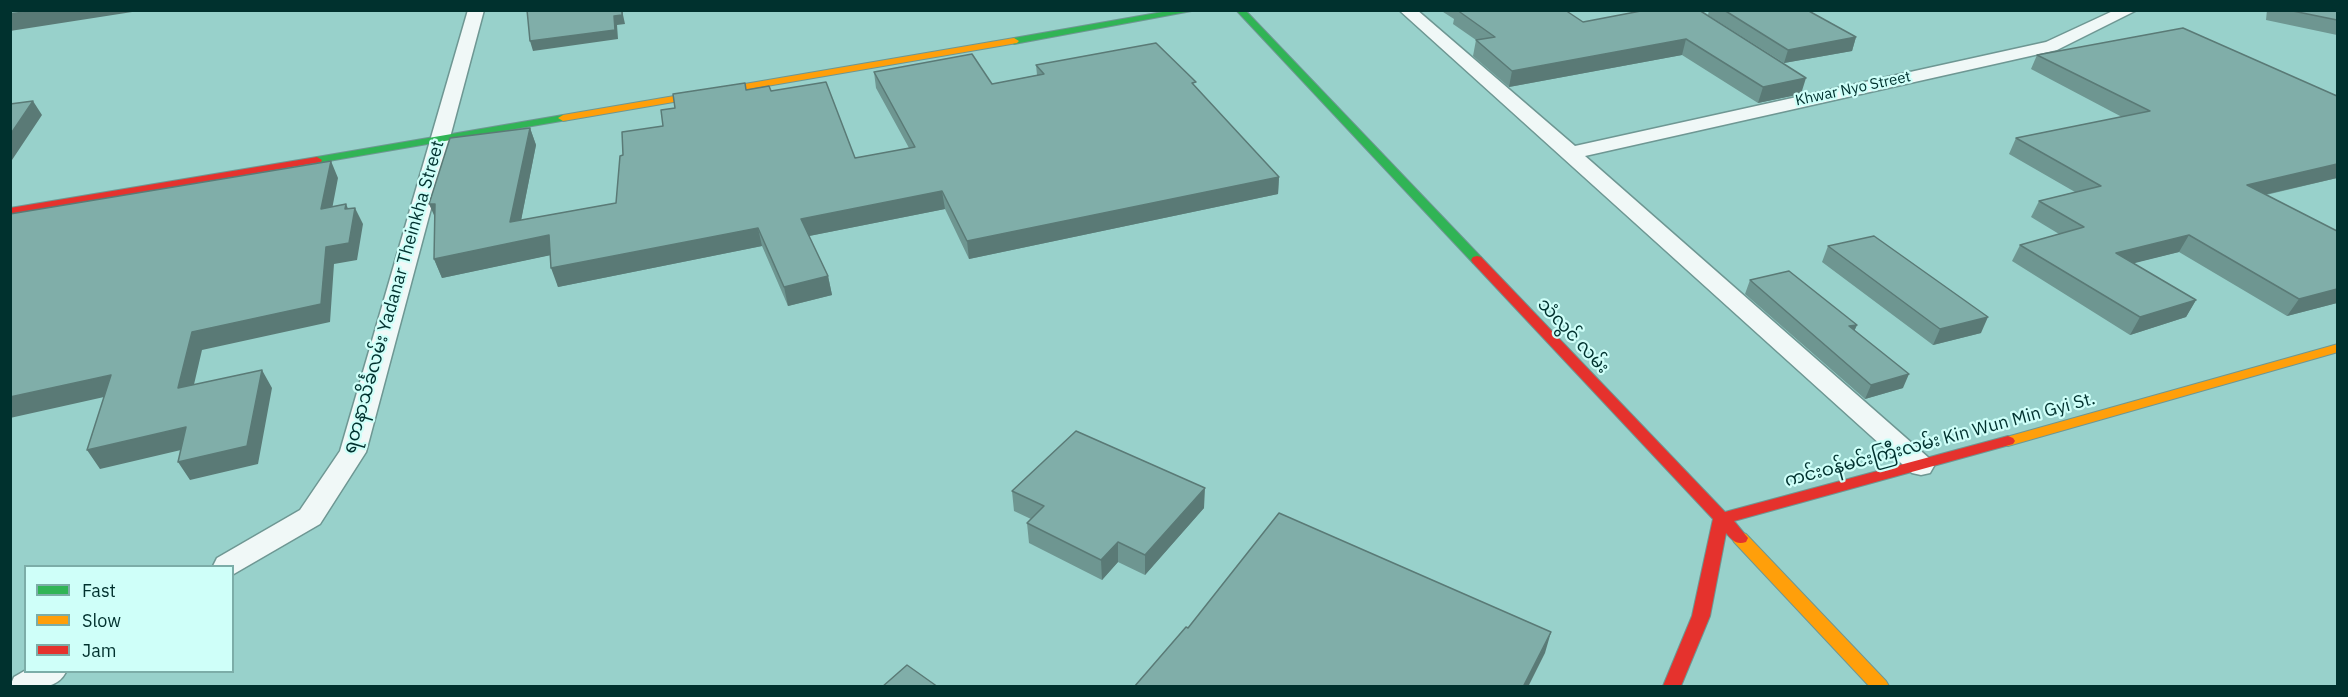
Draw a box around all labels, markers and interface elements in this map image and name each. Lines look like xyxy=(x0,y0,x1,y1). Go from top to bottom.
street label: Khwar Nyo Street xyxy=(1794,68,1912,110)
street label: ရတနာသိင်္ခလမ်း Yadanar Theinkha Street xyxy=(339,138,449,456)
street label: သံလွင် လမ်း xyxy=(1533,294,1613,378)
street label: ကင်းဝန်မင်းကြီးလမ်း Kin Wun Min Gyi St. xyxy=(1782,388,2098,492)
legend xyxy=(24,565,234,673)
text: Fast xyxy=(82,579,116,602)
text: Slow xyxy=(82,609,121,632)
text: Jam xyxy=(82,639,117,662)

